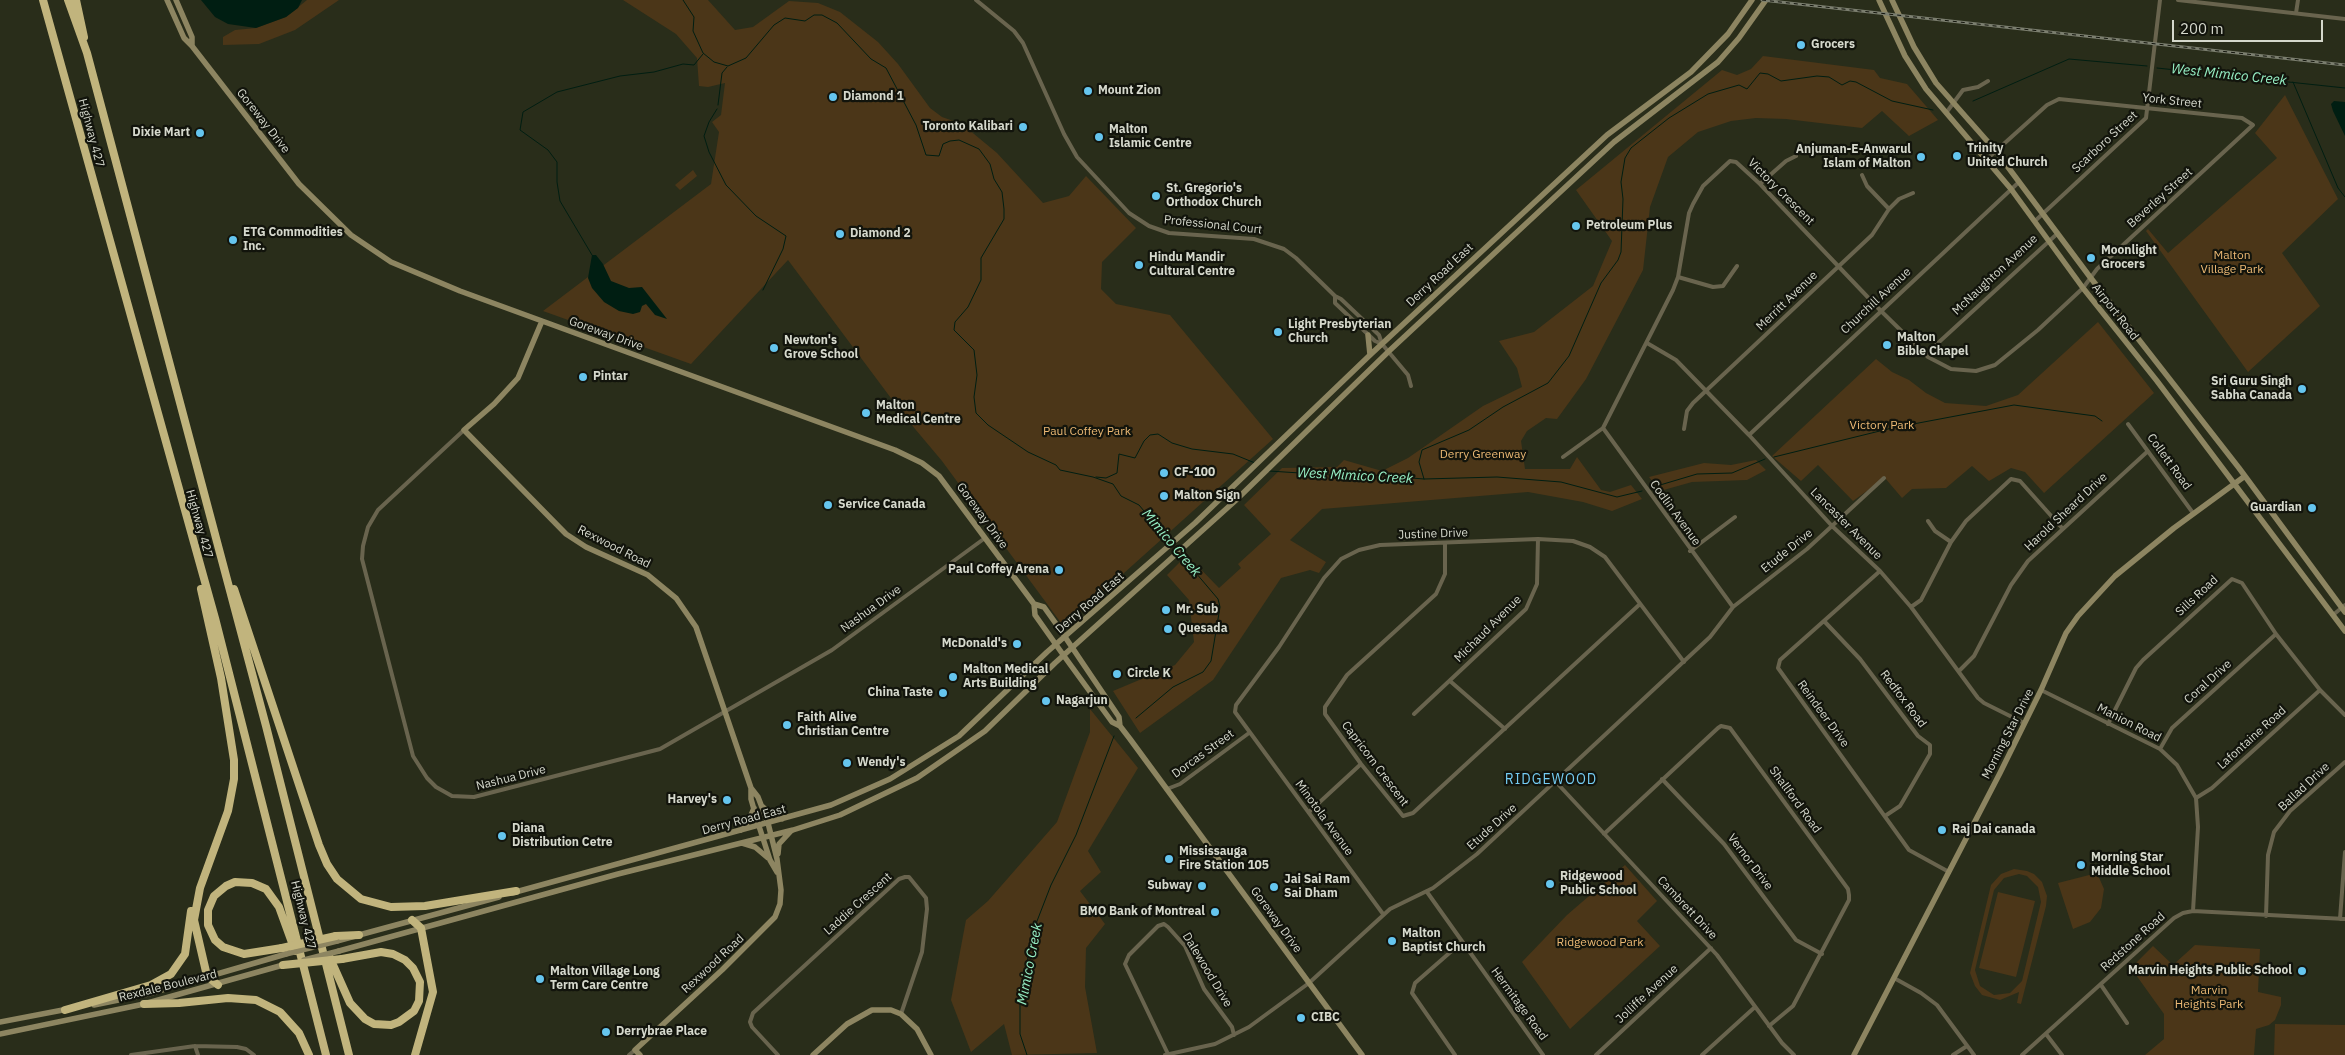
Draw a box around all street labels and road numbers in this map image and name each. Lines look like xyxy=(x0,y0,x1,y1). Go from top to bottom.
street label: Goreway Drive xyxy=(233,86,293,156)
street label: York Street xyxy=(2142,91,2202,111)
street label: Highway 427 xyxy=(75,97,107,169)
street label: Scarboro Street xyxy=(2069,108,2141,176)
street label: Victory Crescent xyxy=(1745,156,1817,228)
street label: Beverley Street xyxy=(2124,165,2196,231)
street label: Professional Court xyxy=(1163,213,1263,237)
street label: McNaughton Avenue xyxy=(1949,232,2041,318)
street label: Derry Road East xyxy=(1404,240,1476,310)
street label: Churchill Avenue xyxy=(1838,265,1914,337)
street label: Merritt Avenue xyxy=(1753,268,1821,334)
street label: Airport Road xyxy=(2088,281,2142,343)
street label: Goreway Drive xyxy=(567,314,645,354)
street label: Collett Road xyxy=(2144,431,2194,493)
street label: Harold Sheard Drive xyxy=(2022,470,2110,554)
street label: Codlin Avenue xyxy=(1647,478,1703,548)
street label: Goreway Drive xyxy=(953,480,1011,552)
street label: Lancaster Avenue xyxy=(1807,485,1885,563)
street label: Highway 427 xyxy=(182,488,216,560)
street label: Rexwood Road xyxy=(575,522,653,572)
street label: Justine Drive xyxy=(1398,526,1468,542)
street label: Etude Drive xyxy=(1758,526,1816,576)
street label: Derry Road East xyxy=(1053,569,1127,637)
street label: Sills Road xyxy=(2173,573,2221,619)
street label: Nashua Drive xyxy=(838,582,904,636)
street label: Michaud Avenue xyxy=(1452,593,1524,665)
street label: Coral Drive xyxy=(2181,657,2235,707)
street label: Redfox Road xyxy=(1877,668,1929,730)
street label: Reindeer Drive xyxy=(1794,678,1852,750)
street label: Morning Star Drive xyxy=(1979,686,2037,782)
street label: Manion Road xyxy=(2095,701,2163,745)
street label: Lafontaine Road xyxy=(2215,703,2289,773)
street label: Capricorn Crescent xyxy=(1338,719,1412,809)
street label: Dorcas Street xyxy=(1169,727,1237,781)
street label: Ballad Drive xyxy=(2275,760,2333,814)
street label: Nashua Drive xyxy=(475,762,547,794)
street label: Shallford Road xyxy=(1766,764,1824,836)
street label: Minotola Avenue xyxy=(1292,777,1356,859)
street label: Etude Drive xyxy=(1464,801,1520,853)
street label: Derry Road East xyxy=(701,802,787,838)
street label: Vernor Drive xyxy=(1724,831,1776,893)
street label: Laddie Crescent xyxy=(821,870,895,938)
street label: Cambrett Drive xyxy=(1654,873,1720,943)
street label: Highway 427 xyxy=(287,879,319,951)
street label: Goreway Drive xyxy=(1247,884,1305,956)
street label: Redstone Road xyxy=(2098,909,2168,975)
street label: Dalewood Drive xyxy=(1179,930,1235,1010)
street label: Rexwood Road xyxy=(679,931,747,997)
street label: Jolliffe Avenue xyxy=(1613,962,1681,1026)
street label: Hermitage Road xyxy=(1488,965,1550,1043)
street label: Rexdale Boulevard xyxy=(117,967,219,1005)

